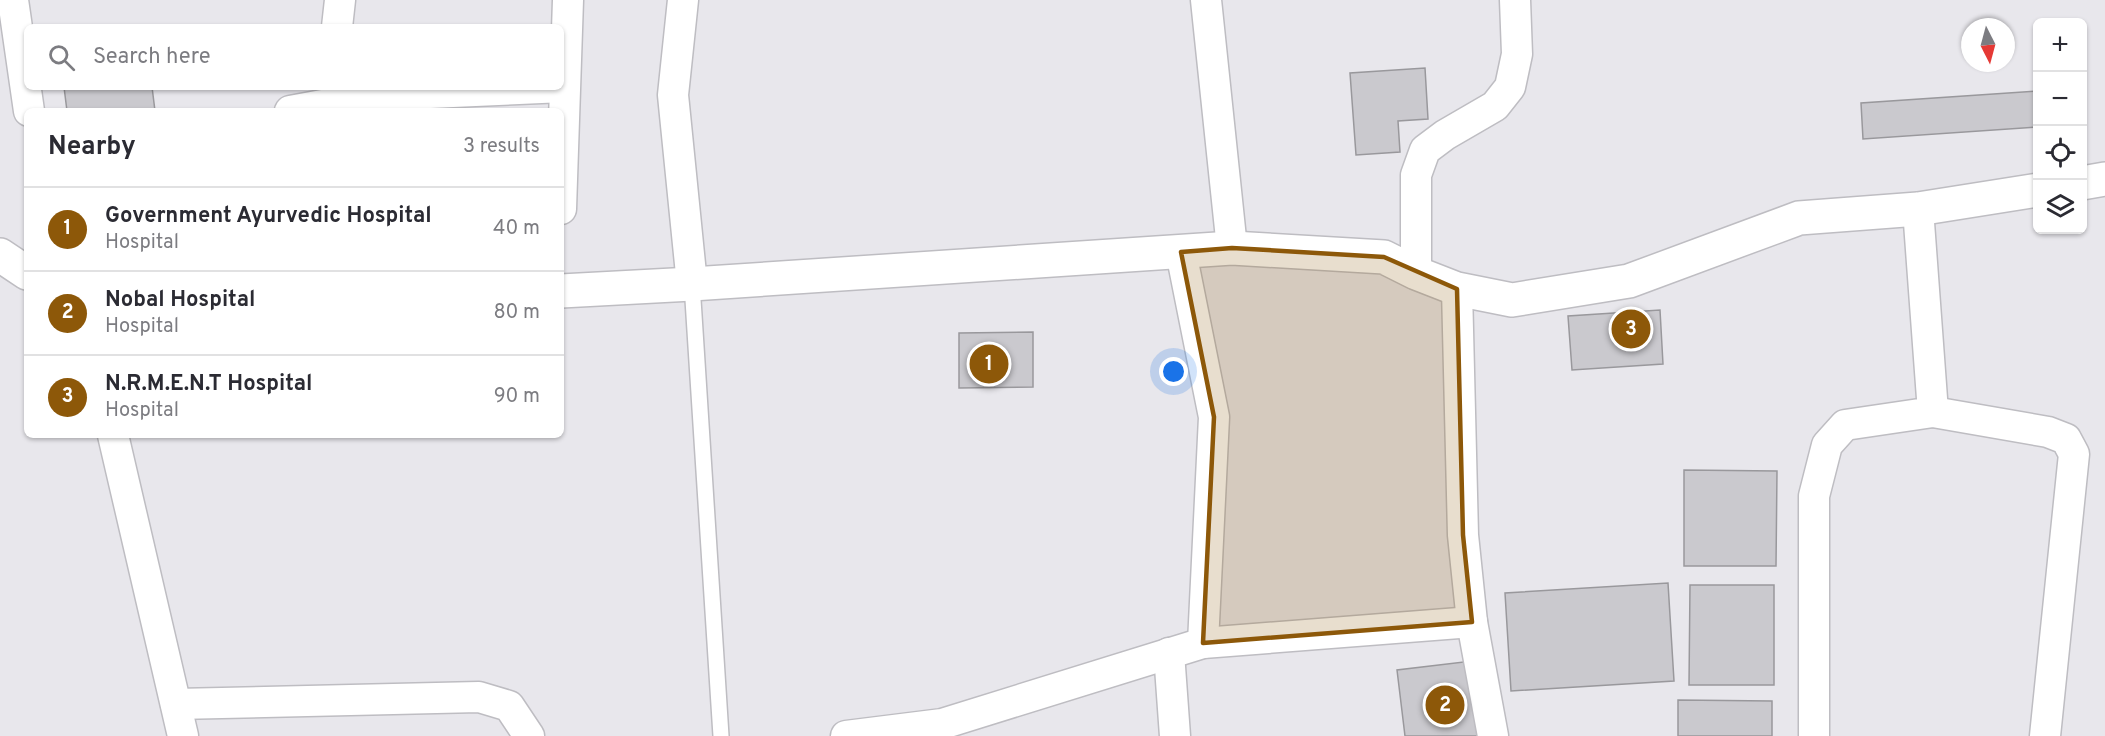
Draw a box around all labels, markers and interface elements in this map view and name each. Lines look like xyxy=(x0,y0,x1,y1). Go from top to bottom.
north arrow xyxy=(1961,18,2015,72)
map controls xyxy=(2033,18,2087,234)
button: + xyxy=(2033,18,2087,72)
search box xyxy=(24,24,564,90)
icon: search xyxy=(45,41,78,74)
text: Search here xyxy=(93,44,211,71)
button: − xyxy=(2033,72,2087,126)
button: locate xyxy=(2033,126,2087,180)
text: Nearby xyxy=(48,131,136,164)
text: 3 results xyxy=(463,134,540,160)
button: layers xyxy=(2033,180,2087,234)
text: Government Ayurvedic Hospital xyxy=(105,203,432,230)
text: 1 xyxy=(64,216,72,242)
text: 40 m xyxy=(493,216,540,242)
text: Hospital xyxy=(105,230,179,256)
text: Nobal Hospital xyxy=(105,287,255,314)
text: 2 xyxy=(61,300,74,326)
text: 80 m xyxy=(494,300,540,326)
pin: 3 xyxy=(1612,306,1650,352)
text: Hospital xyxy=(105,314,179,340)
pin: 1 xyxy=(970,342,1008,386)
your location xyxy=(1159,357,1188,386)
text: N.R.M.E.N.T Hospital xyxy=(105,371,312,398)
text: 3 xyxy=(62,384,74,410)
text: 90 m xyxy=(494,384,540,410)
text: Hospital xyxy=(105,398,179,424)
pin: 2 xyxy=(1426,682,1464,728)

